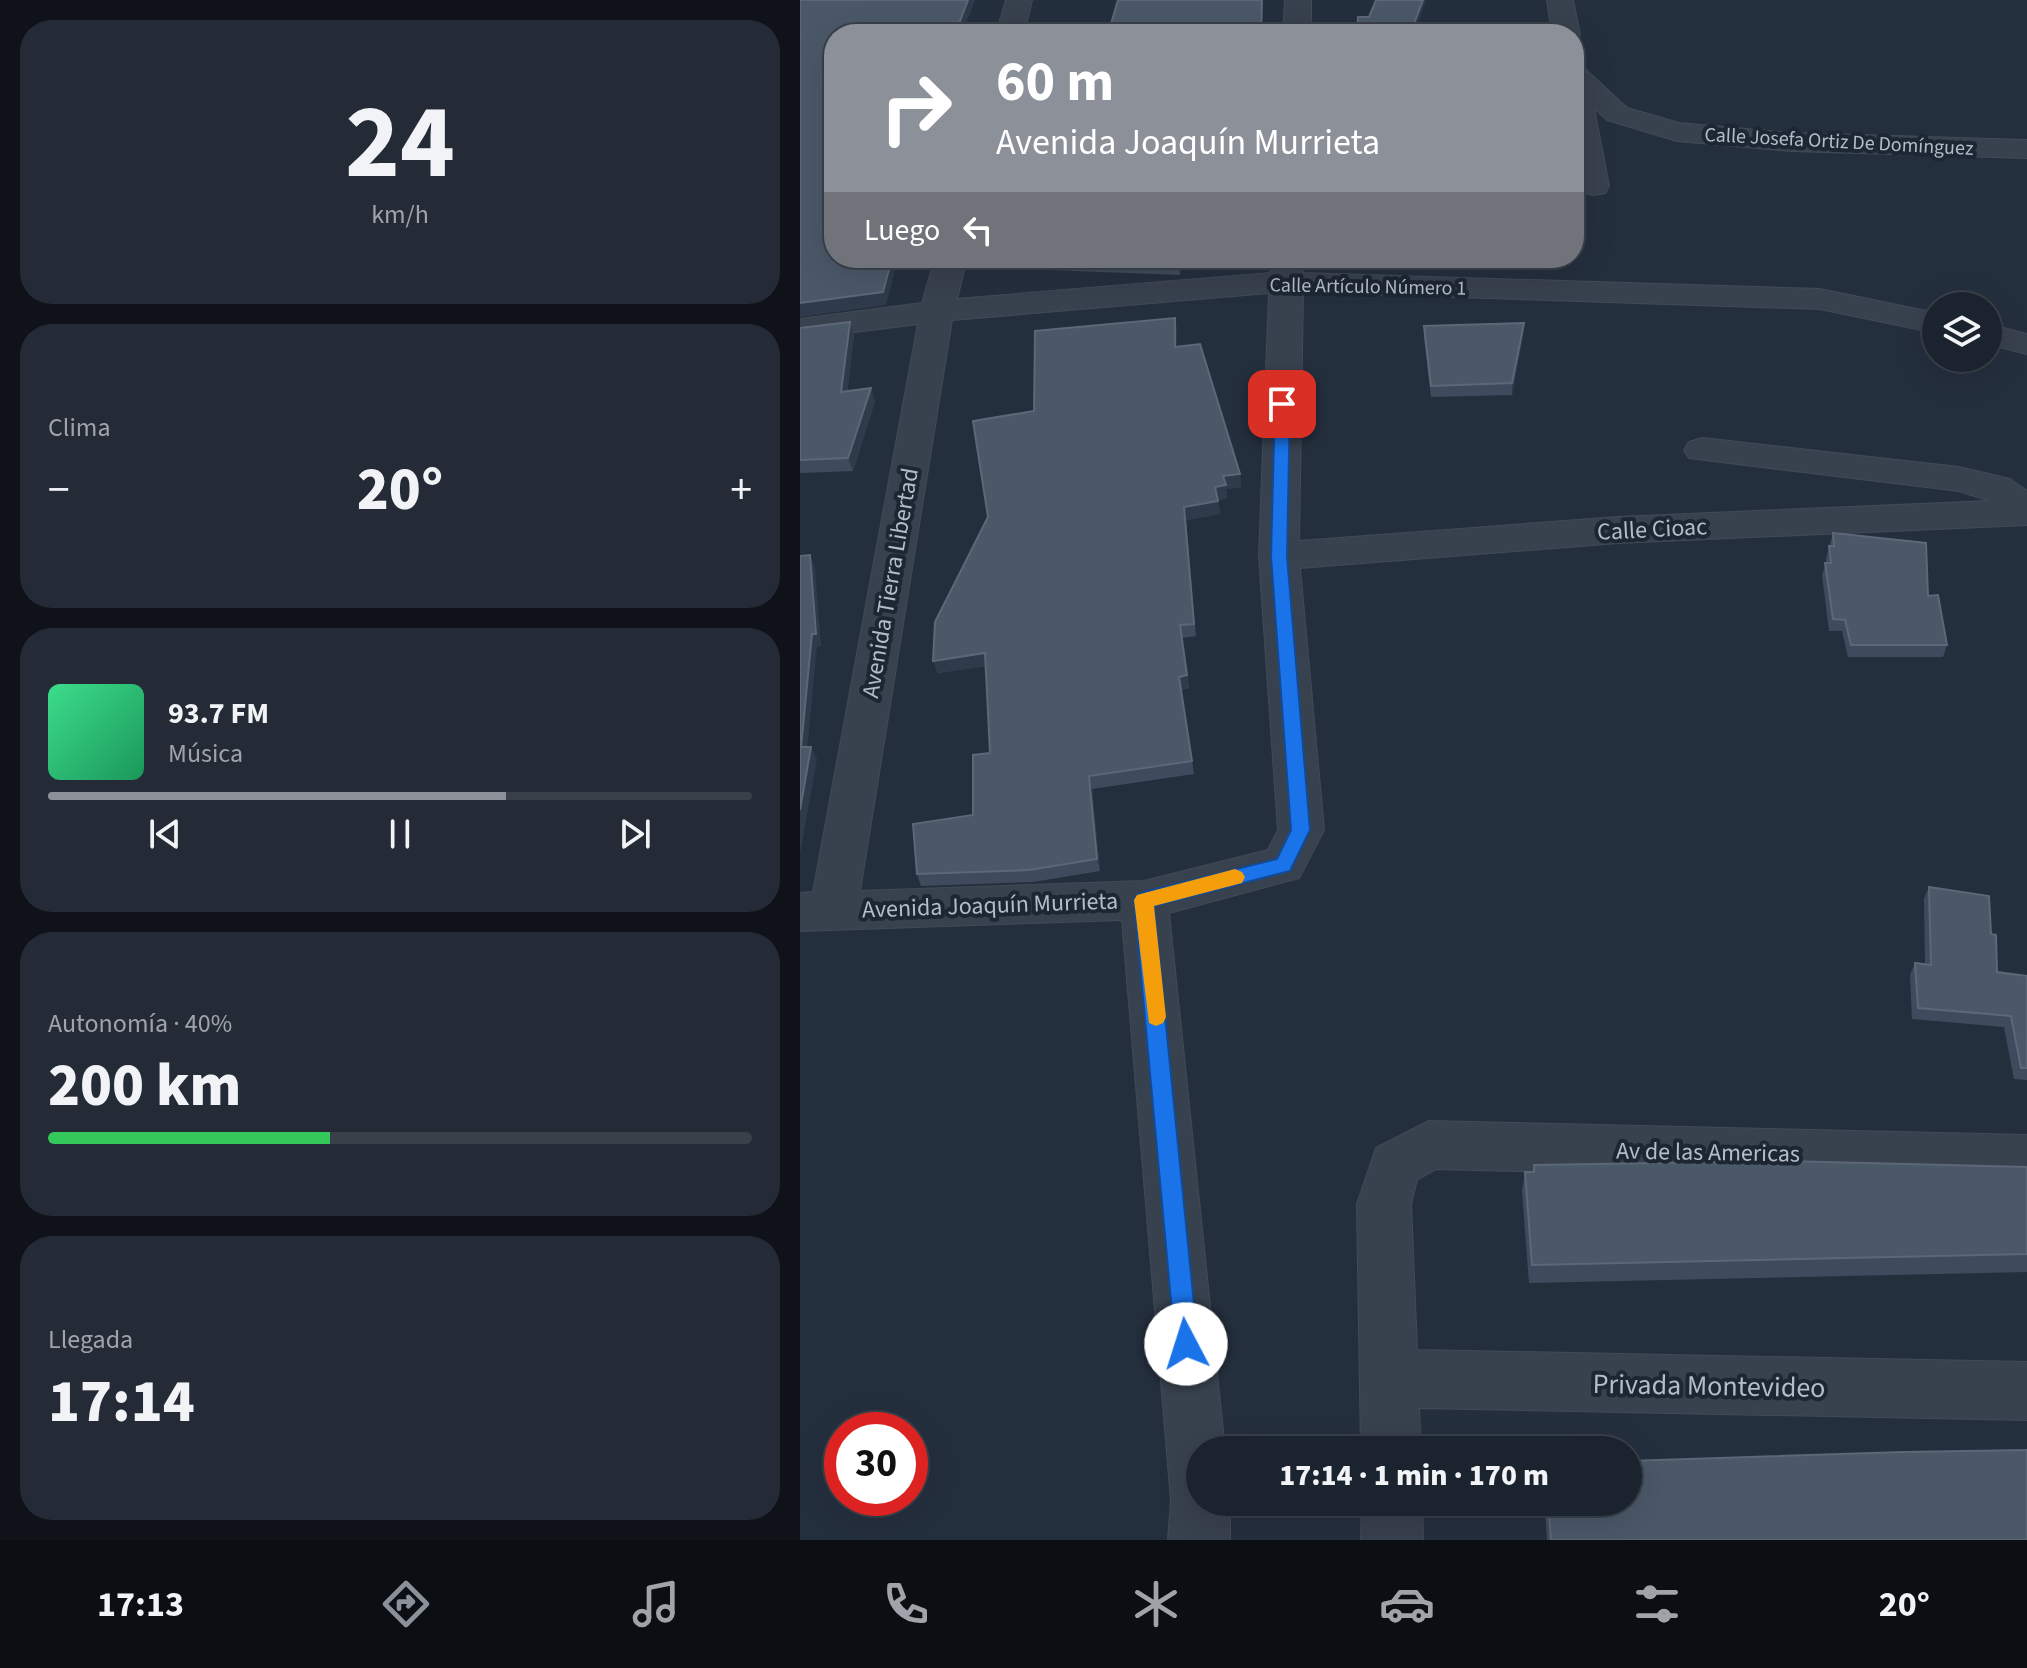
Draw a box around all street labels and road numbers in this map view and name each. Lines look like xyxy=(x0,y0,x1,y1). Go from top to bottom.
street label: Calle Josefa Ortiz De Domínguez xyxy=(1704,121,1974,163)
street label: Calle Artículo Número 1 xyxy=(1269,271,1467,303)
street label: Avenida Tierra Libertad xyxy=(853,465,928,701)
street label: Calle Cioac xyxy=(1596,509,1708,550)
street label: Avenida Joaquín Murrieta xyxy=(861,884,1119,927)
street label: Av de las Americas xyxy=(1616,1133,1800,1172)
street label: Privada Montevideo xyxy=(1592,1364,1826,1408)

